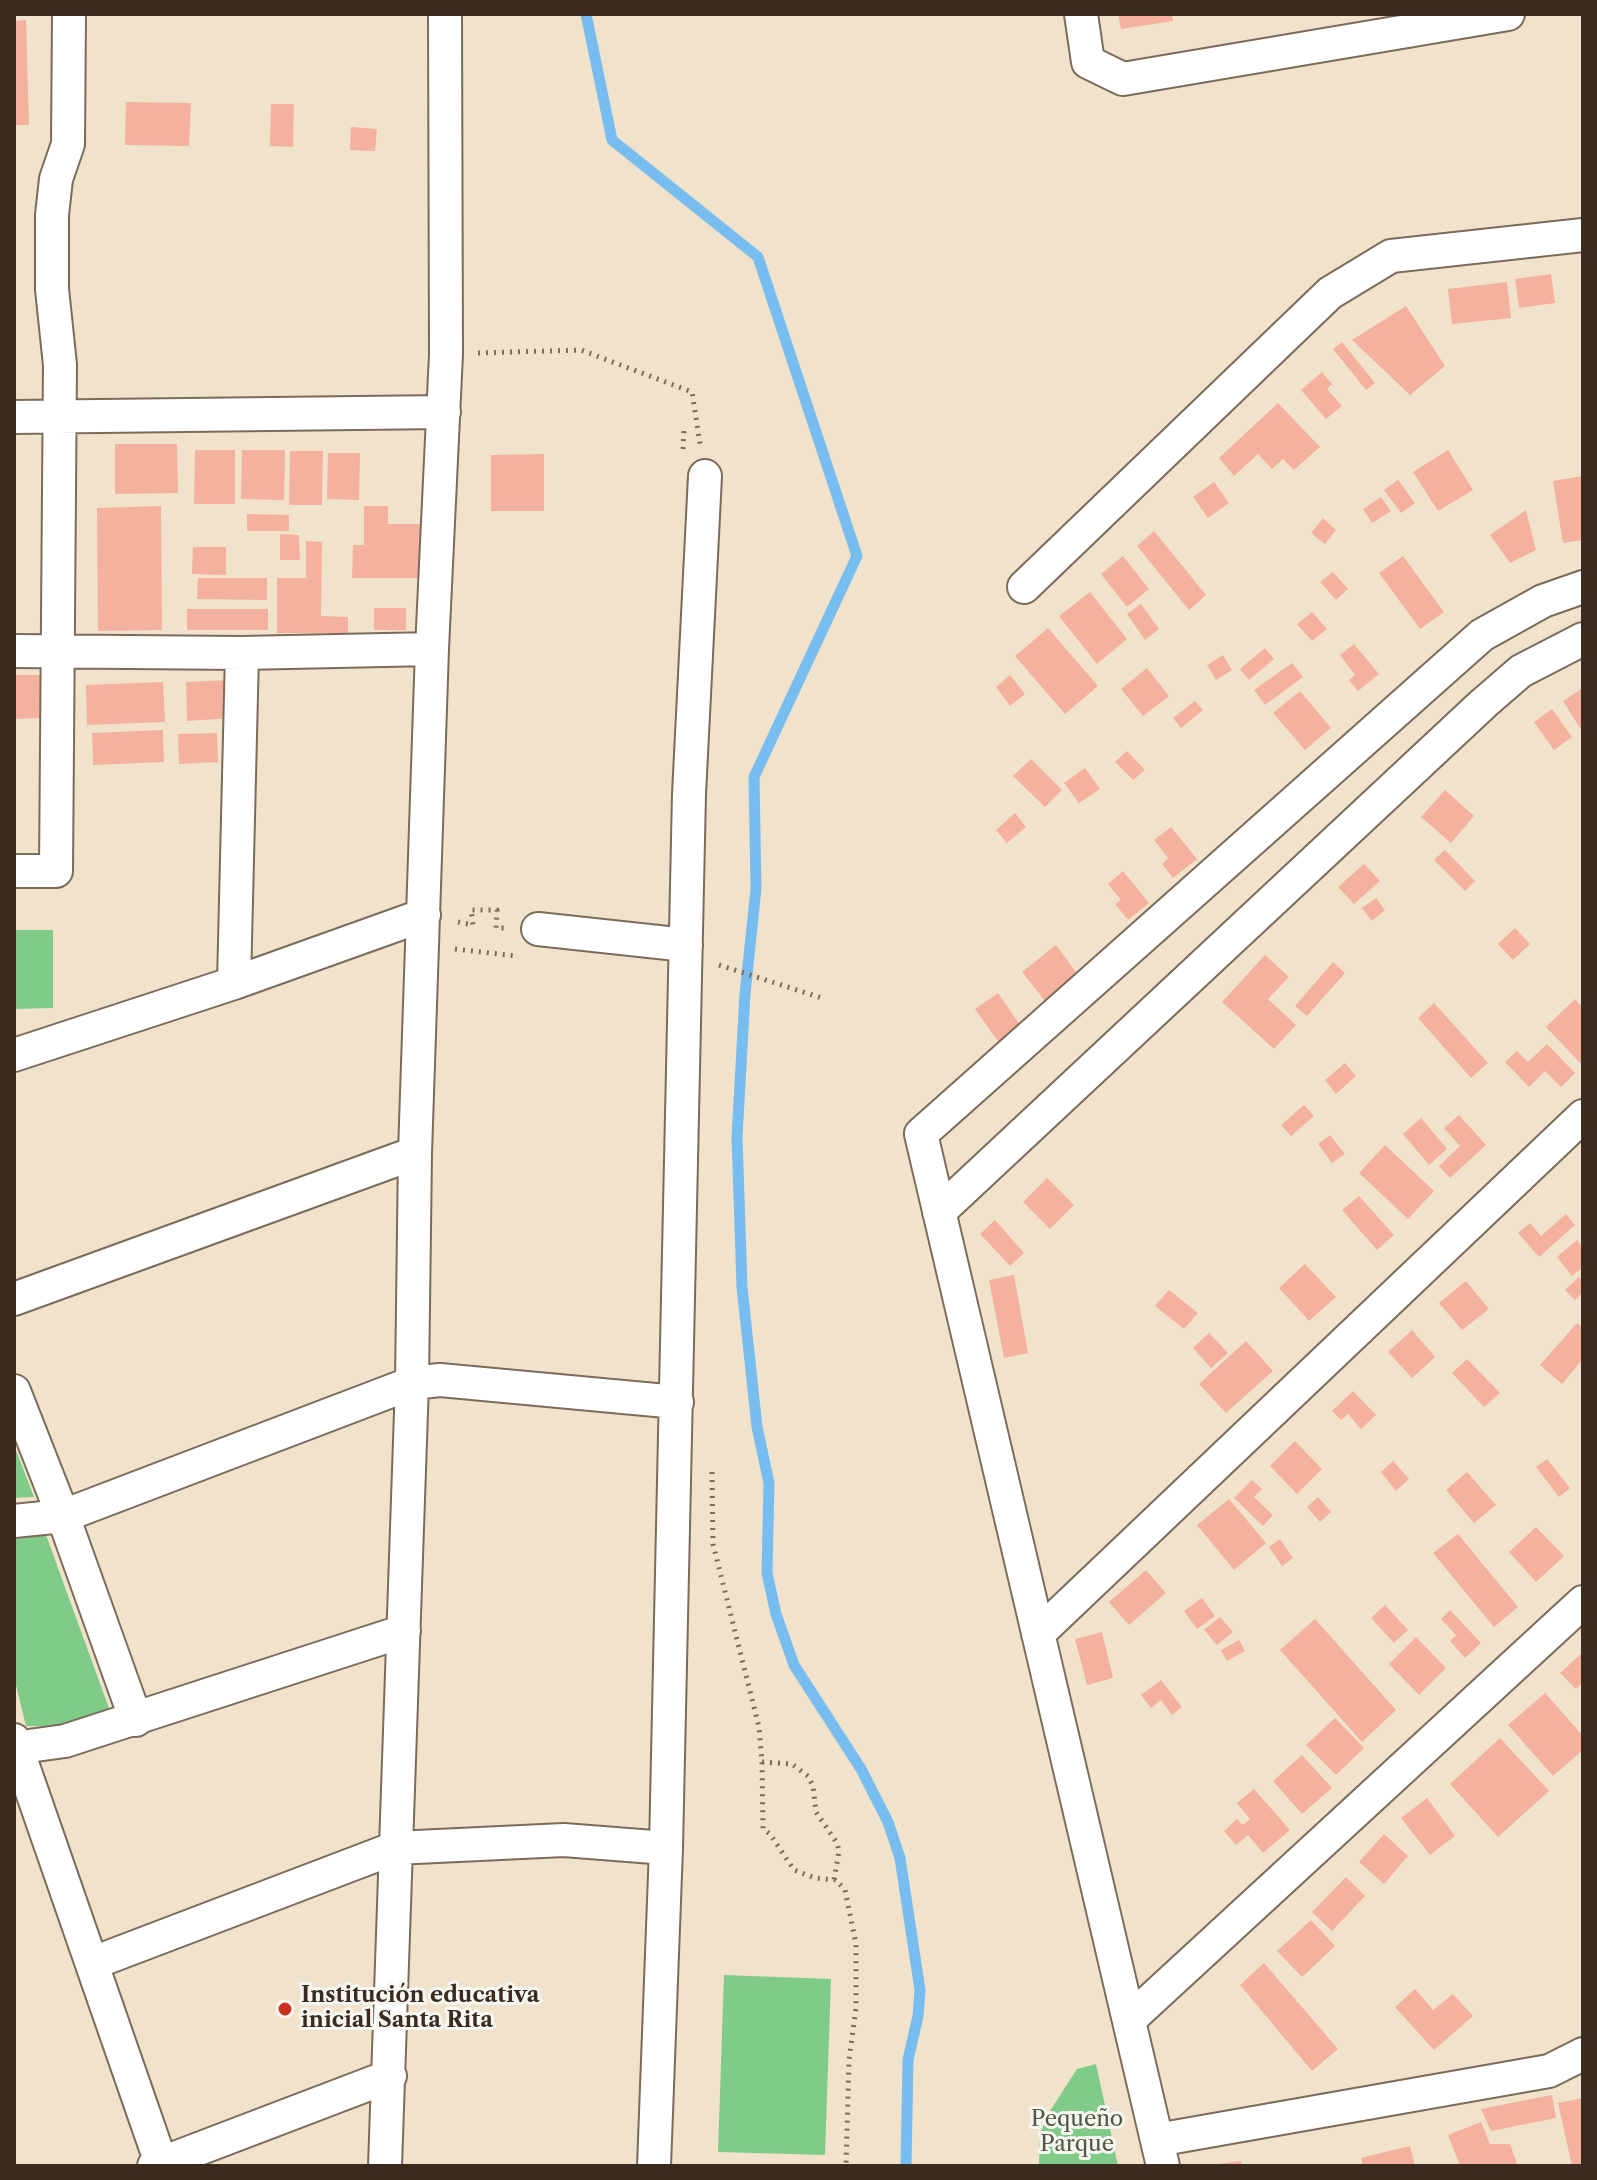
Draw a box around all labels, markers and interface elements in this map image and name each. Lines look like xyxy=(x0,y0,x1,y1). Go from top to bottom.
place label: Institución educativa inicial Santa Rita xyxy=(301,1983,540,2034)
marker: Institución educativa inicial Santa Rita xyxy=(276,2000,294,2018)
park label: Pequeño Parque xyxy=(1031,2107,1123,2158)

